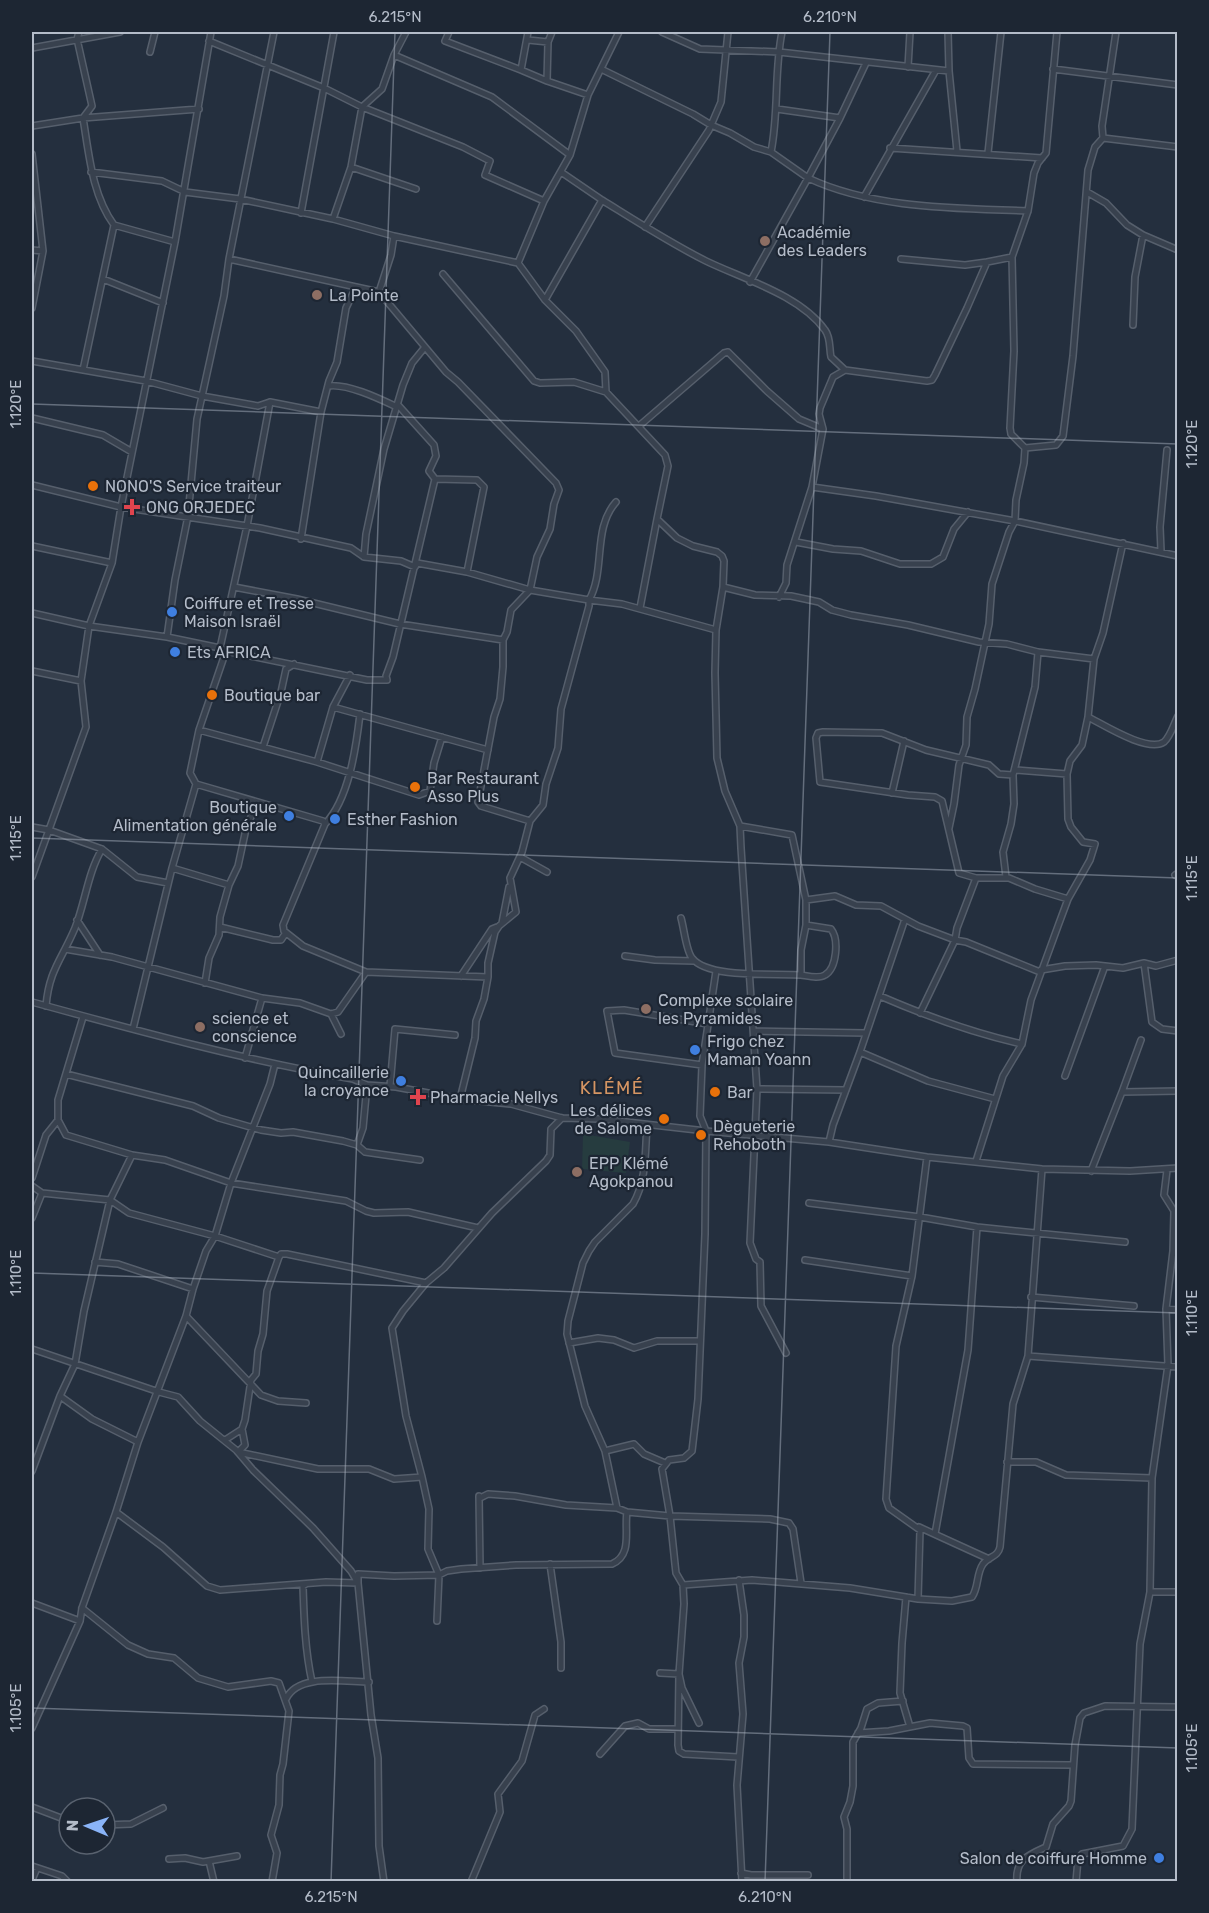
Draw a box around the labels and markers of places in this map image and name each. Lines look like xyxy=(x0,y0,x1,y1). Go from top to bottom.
place label: Académie des Leaders xyxy=(777,223,867,260)
marker: Académie des Leaders xyxy=(758,234,772,248)
place label: La Pointe xyxy=(329,286,399,305)
marker: La Pointe xyxy=(310,288,324,302)
place label: NONO'S Service traiteur xyxy=(105,477,281,496)
marker: NONO'S Service traiteur xyxy=(86,479,100,493)
marker: ONG ORJEDEC xyxy=(123,498,141,516)
place label: ONG ORJEDEC xyxy=(146,498,255,517)
place label: Coiffure et Tresse Maison Israël xyxy=(184,594,314,631)
marker: Coiffure et Tresse Maison Israël xyxy=(165,605,179,619)
place label: Ets AFRICA xyxy=(187,643,271,662)
marker: Ets AFRICA xyxy=(168,645,182,659)
place label: Boutique bar xyxy=(224,686,320,705)
marker: Boutique bar xyxy=(205,688,219,702)
place label: Bar Restaurant Asso Plus xyxy=(427,769,539,806)
marker: Bar Restaurant Asso Plus xyxy=(408,780,422,794)
place label: Boutique Alimentation générale xyxy=(113,798,277,835)
marker: Boutique Alimentation générale xyxy=(282,809,296,823)
place label: Esther Fashion xyxy=(347,810,458,829)
marker: Esther Fashion xyxy=(328,812,342,826)
place label: Complexe scolaire les Pyramides xyxy=(658,991,793,1028)
marker: Complexe scolaire les Pyramides xyxy=(639,1002,653,1016)
place label: science et conscience xyxy=(212,1009,297,1046)
marker: science et conscience xyxy=(193,1020,207,1034)
place label: Frigo chez Maman Yoann xyxy=(707,1032,811,1069)
marker: Frigo chez Maman Yoann xyxy=(688,1043,702,1057)
place label: Quincaillerie la croyance xyxy=(298,1063,389,1100)
marker: Quincaillerie la croyance xyxy=(394,1074,408,1088)
place label: Bar xyxy=(727,1083,753,1102)
marker: Bar xyxy=(708,1085,722,1099)
place label: Pharmacie Nellys xyxy=(430,1088,558,1107)
marker: Pharmacie Nellys xyxy=(411,1090,425,1104)
place label: Les délices de Salome xyxy=(570,1101,652,1138)
marker: Les délices de Salome xyxy=(657,1112,671,1126)
place label: Dègueterie Rehoboth xyxy=(713,1117,795,1154)
marker: Dègueterie Rehoboth xyxy=(694,1128,708,1142)
place label: EPP Klémé Agokpanou xyxy=(589,1154,674,1191)
marker: EPP Klémé Agokpanou xyxy=(570,1165,584,1179)
place label: Salon de coiffure Homme xyxy=(960,1849,1147,1868)
marker: Salon de coiffure Homme xyxy=(1152,1851,1166,1865)

